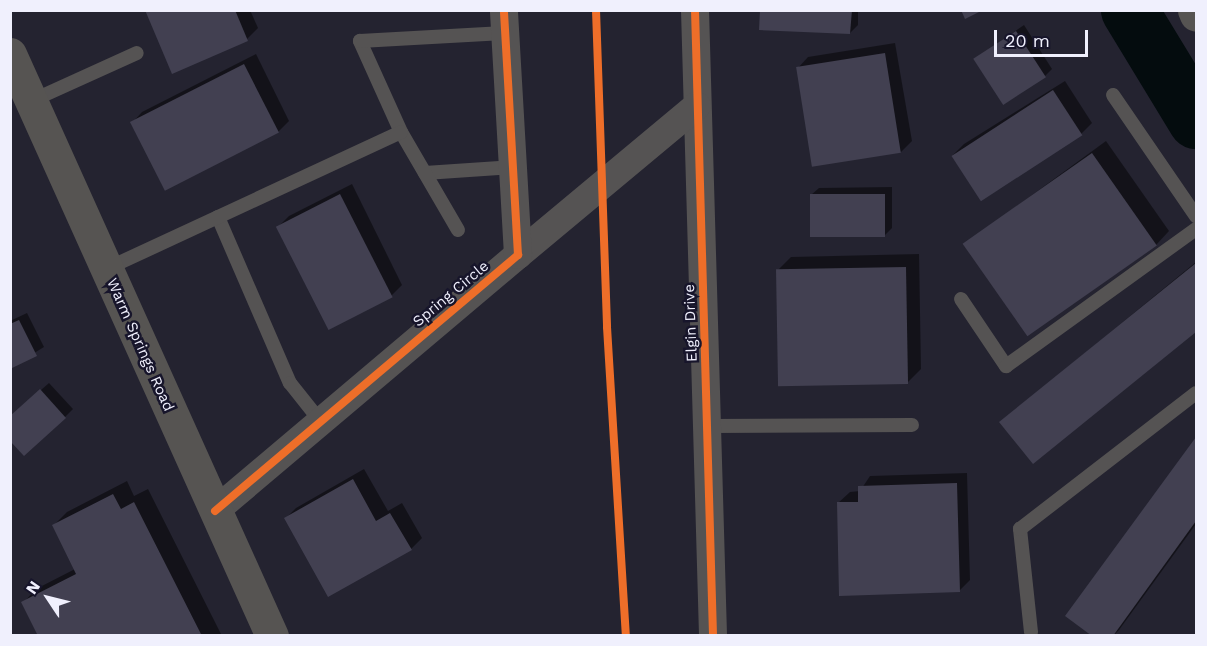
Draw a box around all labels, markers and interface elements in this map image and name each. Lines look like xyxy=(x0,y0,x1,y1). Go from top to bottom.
scale bar xyxy=(997,18,1092,56)
text: 20 m xyxy=(1005,30,1050,51)
street label: Spring Circle xyxy=(410,257,492,331)
street label: Warm Springs Road xyxy=(103,276,177,414)
street label: Elgin Drive xyxy=(681,284,701,362)
north arrow xyxy=(18,568,78,628)
text: N xyxy=(22,577,44,598)

